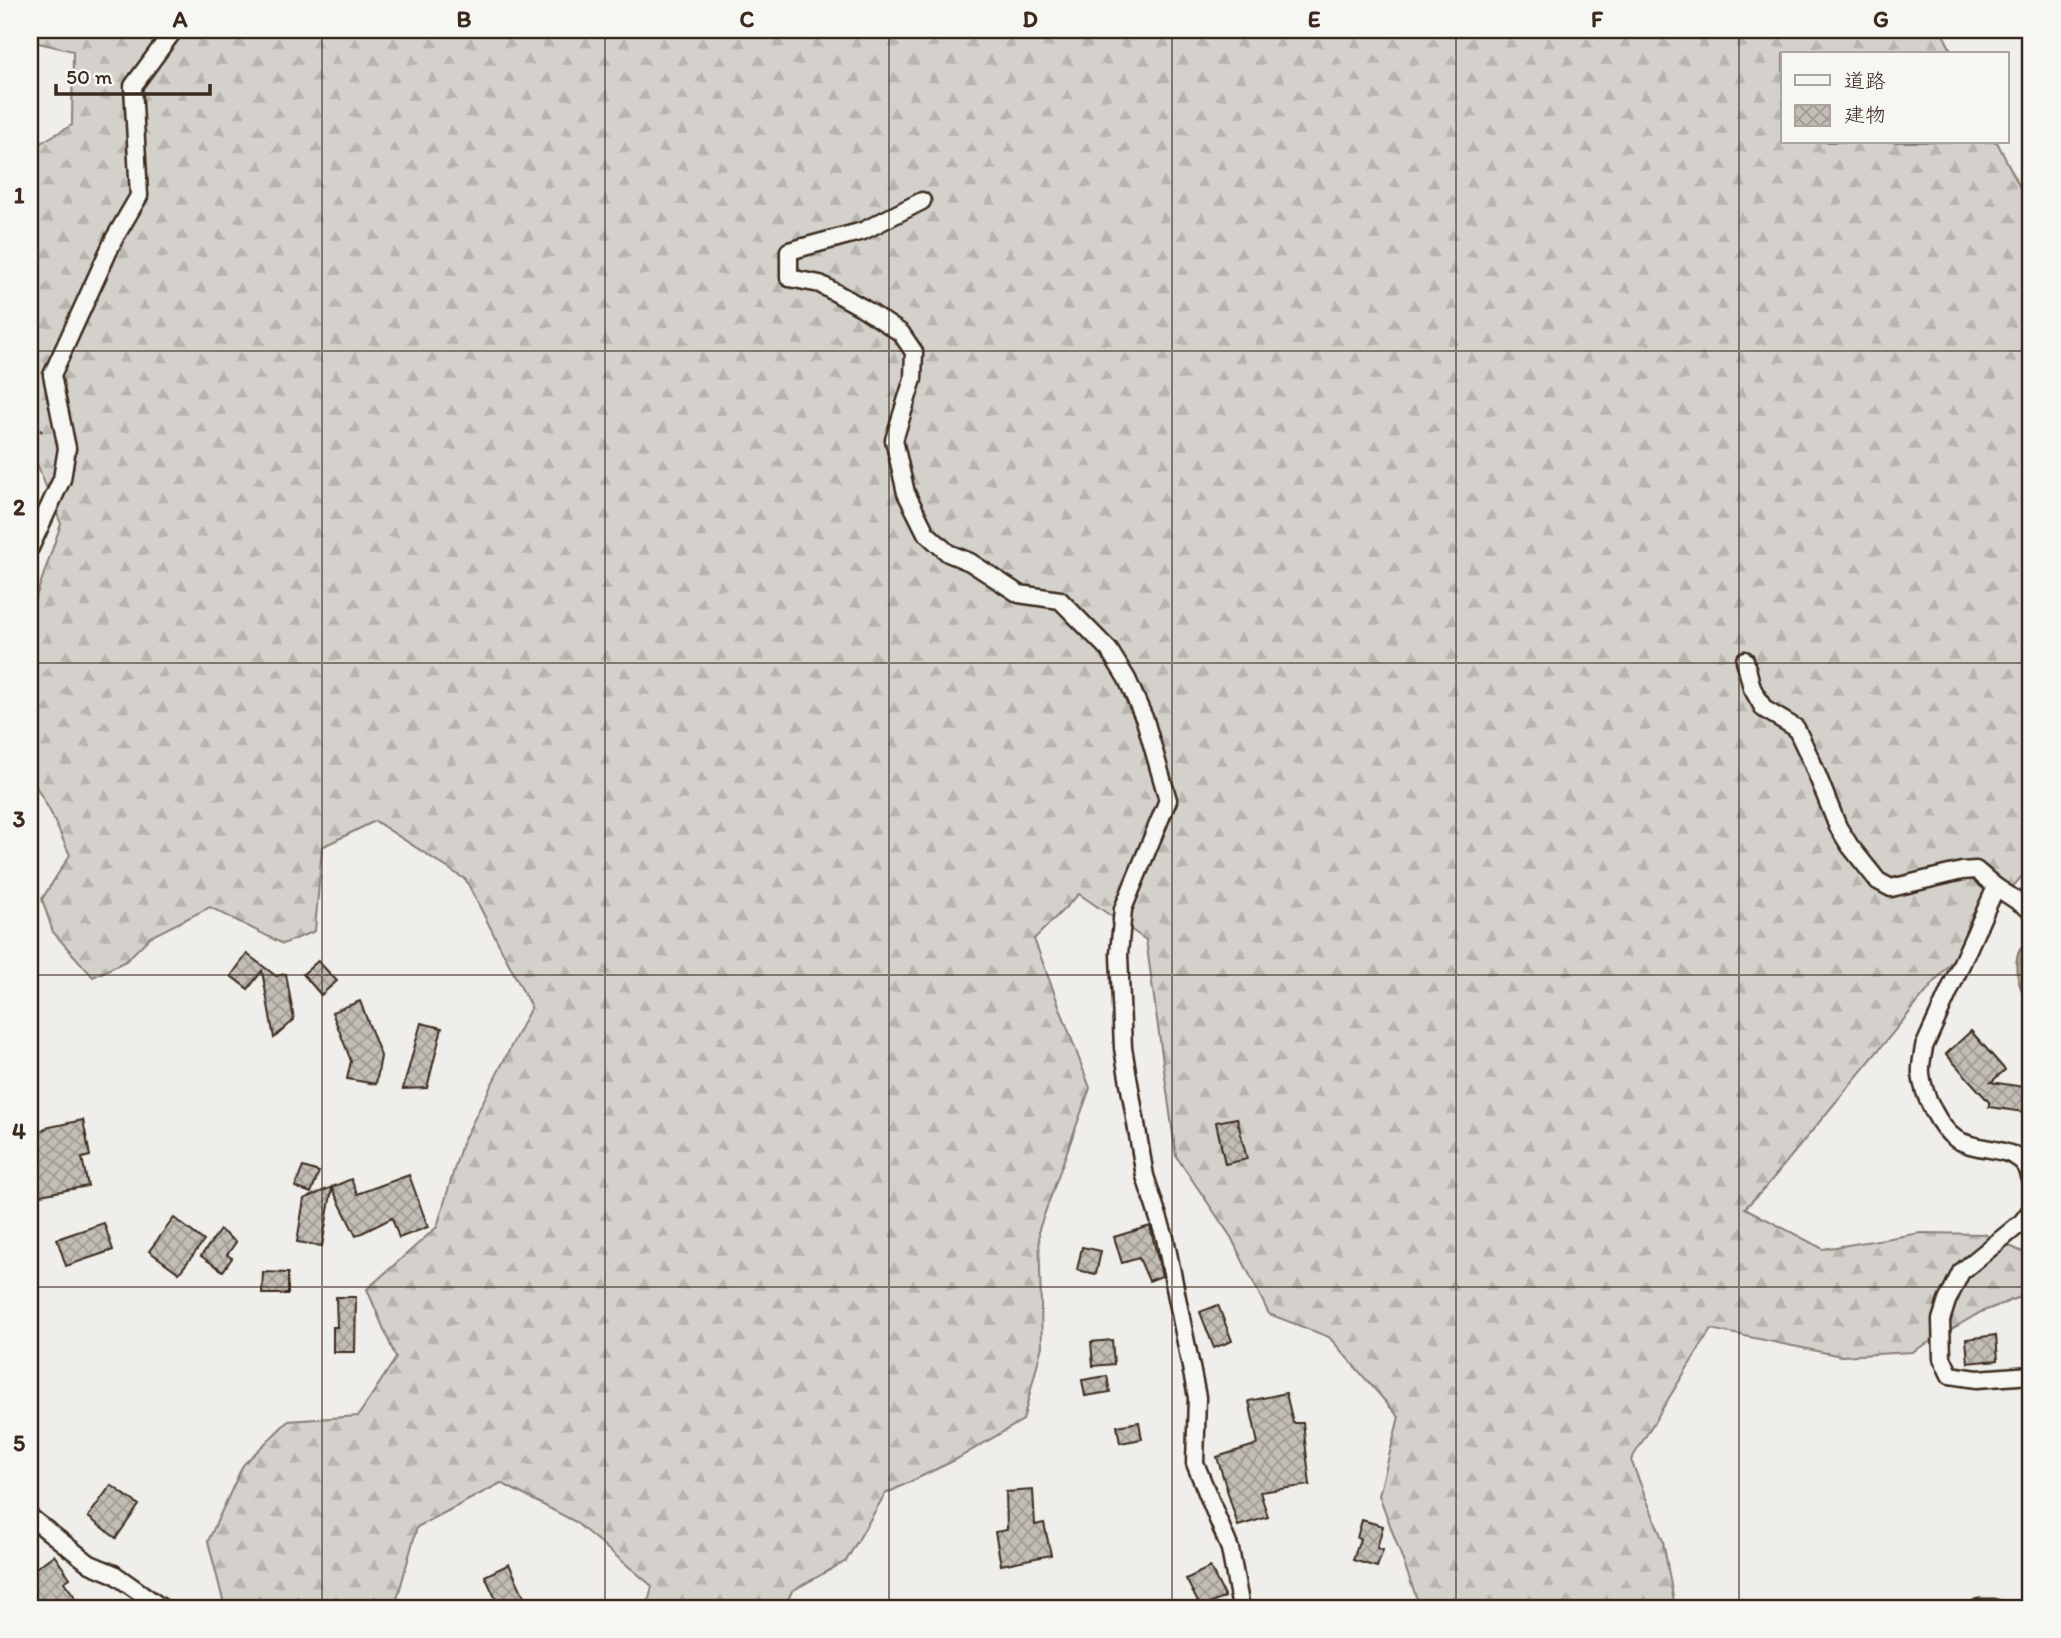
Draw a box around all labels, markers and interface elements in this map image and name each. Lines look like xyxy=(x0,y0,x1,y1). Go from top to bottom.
text: A xyxy=(172,5,188,33)
text: B xyxy=(457,5,472,33)
text: C xyxy=(740,5,755,33)
text: D xyxy=(1022,5,1038,33)
text: E xyxy=(1308,5,1321,33)
text: F xyxy=(1591,5,1604,33)
text: G xyxy=(1873,5,1889,33)
scale bar xyxy=(56,52,210,96)
legend xyxy=(1781,52,2008,144)
text: 50 m xyxy=(66,64,113,89)
text: 道路 xyxy=(1844,68,1886,93)
text: 建物 xyxy=(1844,102,1886,127)
text: 1 xyxy=(14,181,25,209)
text: 2 xyxy=(13,493,26,521)
text: 3 xyxy=(13,805,26,833)
text: 4 xyxy=(12,1117,26,1145)
text: 5 xyxy=(13,1429,25,1457)

